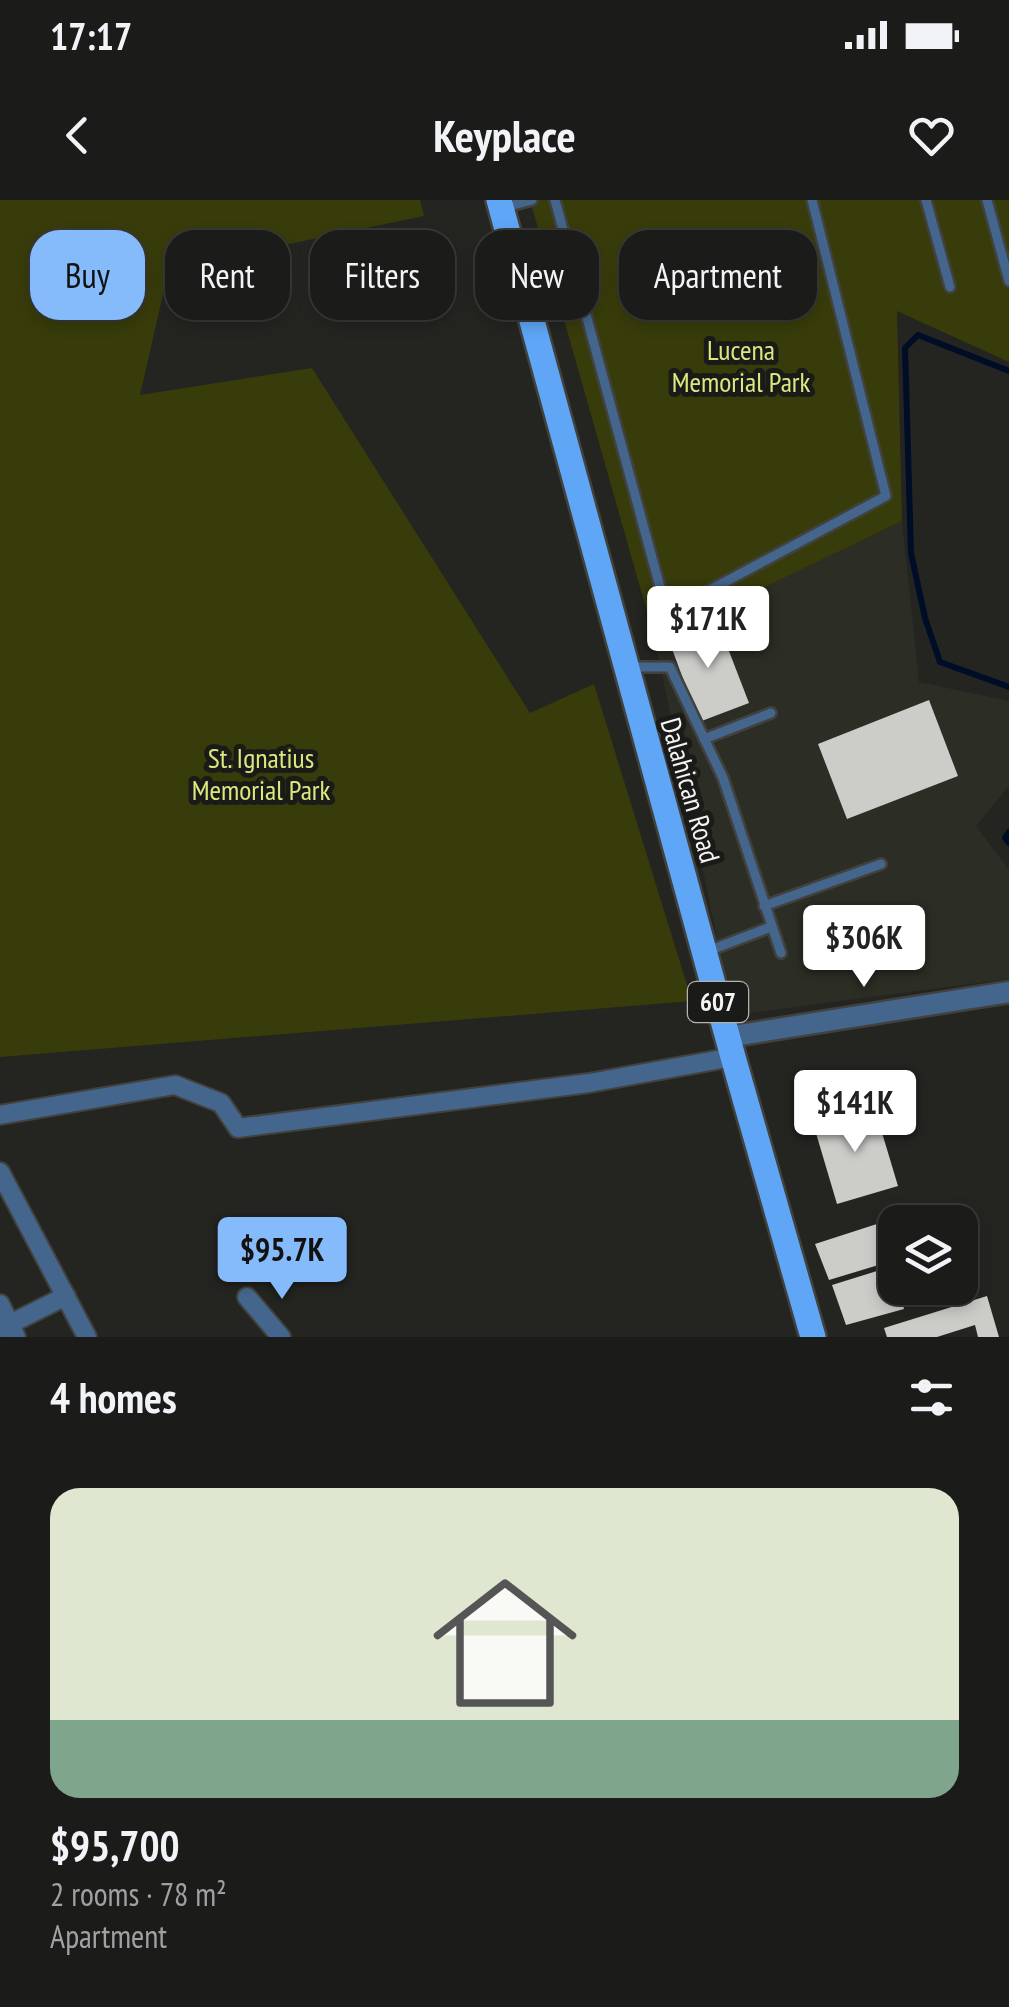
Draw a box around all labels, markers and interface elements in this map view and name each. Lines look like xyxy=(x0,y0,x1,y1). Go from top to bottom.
text: 17:17 xyxy=(50,11,132,60)
text: Keyplace xyxy=(433,106,576,164)
icon: back xyxy=(50,108,105,163)
icon: heart xyxy=(904,108,959,163)
chip: Buy xyxy=(30,230,145,320)
chip: Rent xyxy=(165,230,290,320)
chip: Filters xyxy=(310,230,455,320)
chip: New xyxy=(475,230,599,320)
chip: Apartment xyxy=(619,230,817,320)
park label: Lucena Memorial Park xyxy=(672,331,811,400)
pin: $171K xyxy=(638,586,778,671)
text: $171K xyxy=(669,597,747,639)
street label: Dalahican Road xyxy=(653,713,729,867)
park label: St. Ignatius Memorial Park xyxy=(192,739,331,808)
pin: $306K xyxy=(794,905,934,990)
text: $306K xyxy=(825,916,903,958)
road number: 607 xyxy=(688,982,748,1022)
pin: $141K xyxy=(785,1070,925,1155)
text: $141K xyxy=(816,1081,894,1123)
map controls xyxy=(878,1205,978,1305)
button: layers xyxy=(878,1205,978,1305)
pin: $95.7K xyxy=(201,1217,363,1302)
text: $95.7K xyxy=(240,1228,324,1270)
text: 4 homes xyxy=(50,1370,177,1425)
icon: filters xyxy=(904,1370,959,1425)
icon: home xyxy=(415,1553,595,1733)
text: $95,700 xyxy=(50,1818,180,1873)
text: 2 rooms · 78 m² xyxy=(50,1873,227,1915)
text: Apartment xyxy=(50,1915,167,1957)

